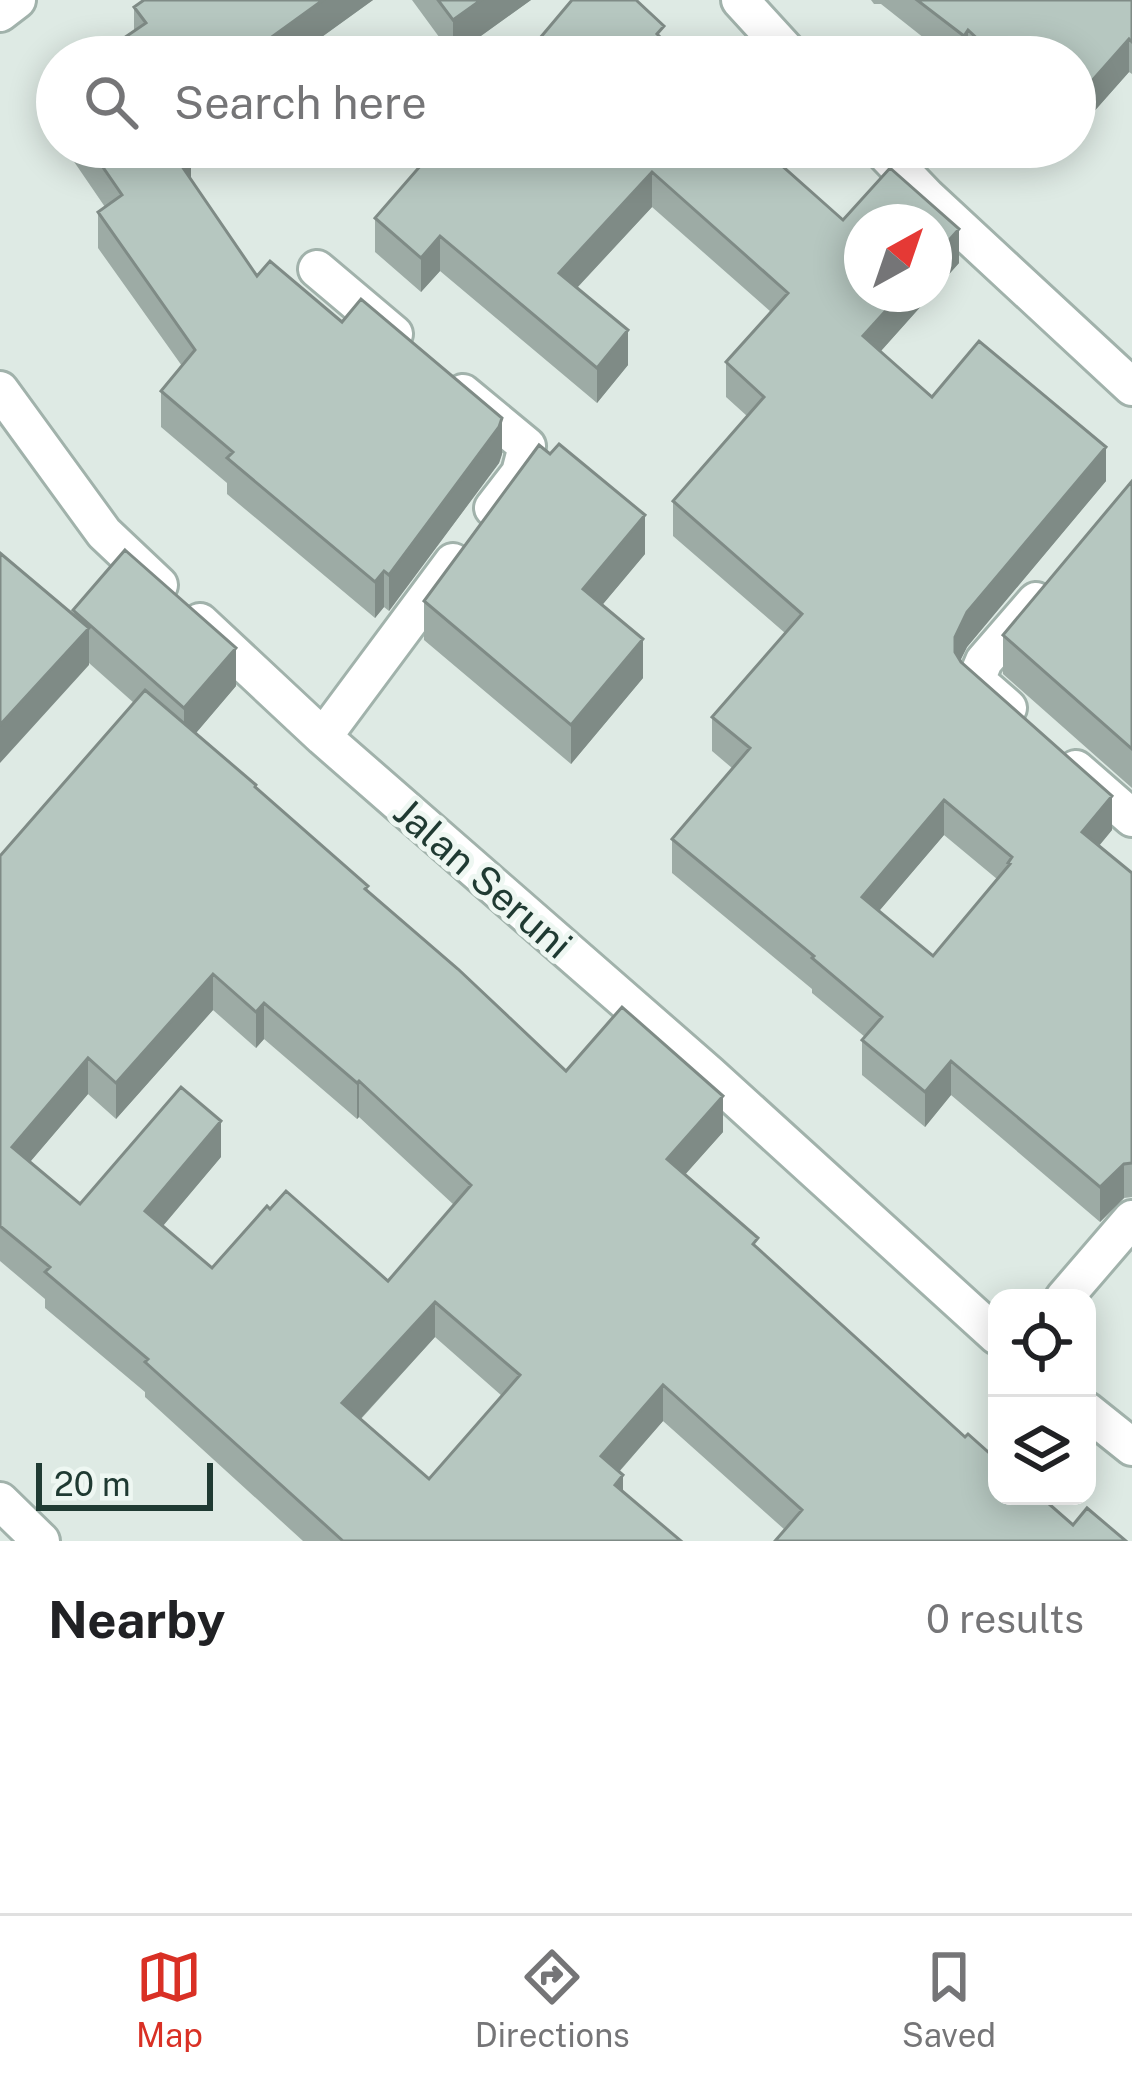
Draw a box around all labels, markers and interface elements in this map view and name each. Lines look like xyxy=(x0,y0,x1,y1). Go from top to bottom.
search box xyxy=(36,36,1096,168)
icon: search xyxy=(78,69,144,135)
text: Search here xyxy=(174,76,427,129)
north arrow xyxy=(844,204,952,312)
street label: Jalan Seruni xyxy=(385,788,581,968)
map controls xyxy=(988,1289,1096,1505)
button: locate xyxy=(988,1289,1096,1397)
button: layers xyxy=(988,1397,1096,1505)
scale bar xyxy=(36,1457,213,1510)
text: 20 m xyxy=(54,1465,130,1503)
text: Nearby xyxy=(48,1590,225,1649)
text: 0 results xyxy=(926,1596,1084,1642)
tab: Map xyxy=(136,1944,203,2054)
tab: Directions xyxy=(475,1944,630,2054)
tab: Saved xyxy=(902,1944,996,2054)

